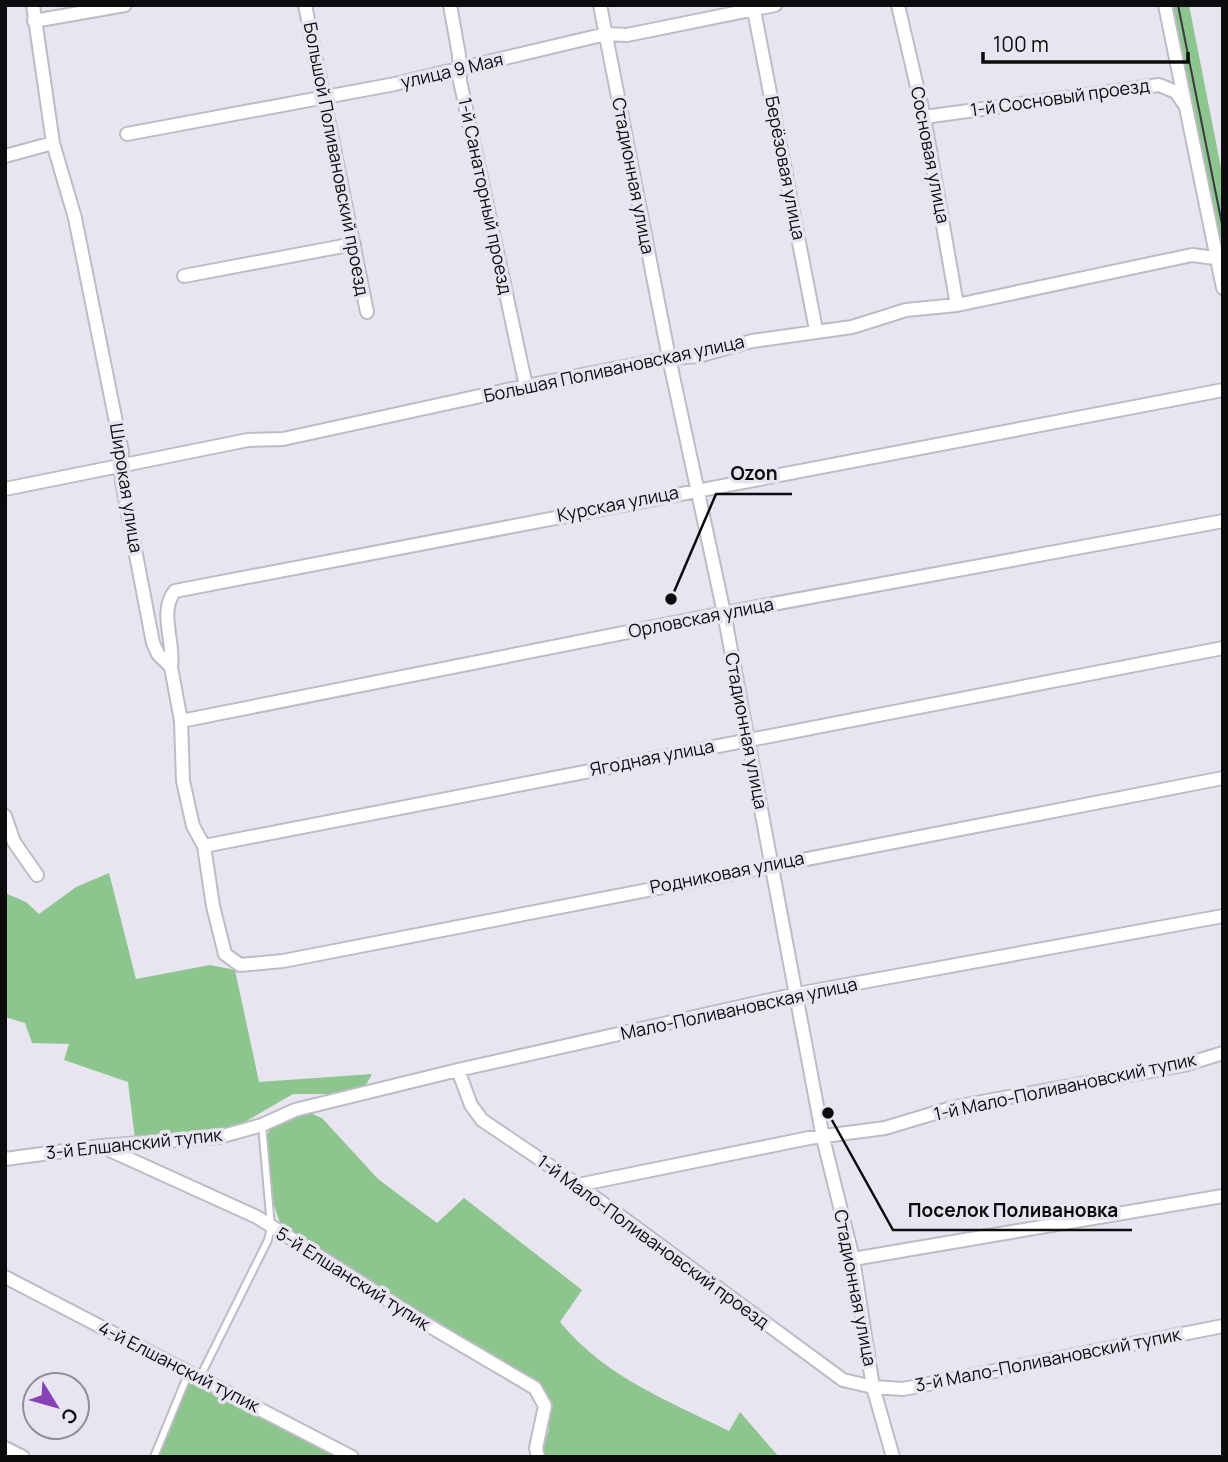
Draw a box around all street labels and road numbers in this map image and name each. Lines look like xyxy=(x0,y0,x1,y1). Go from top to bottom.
street label: Большой Поливановский проезд xyxy=(299,20,375,298)
street label: улица 9 Мая xyxy=(398,47,505,93)
street label: 1-й Сосновый проезд xyxy=(969,73,1151,121)
street label: Сосновая улица xyxy=(906,84,956,225)
street label: Берёзовая улица xyxy=(760,94,812,242)
street label: 1-й Санаторный проезд xyxy=(453,95,519,296)
street label: Стадионная улица xyxy=(607,95,661,256)
street label: Большая Поливановская улица xyxy=(481,329,746,407)
street label: Широкая улица xyxy=(105,421,149,555)
street label: Курская улица xyxy=(555,479,681,527)
street label: Орловская улица xyxy=(626,591,776,643)
street label: Стадионная улица xyxy=(720,650,774,811)
street label: Ягодная улица xyxy=(588,733,716,781)
street label: Родниковая улица xyxy=(648,845,806,899)
street label: Мало-Поливановская улица xyxy=(618,971,859,1045)
street label: 1-й Мало-Поливановский тупик xyxy=(932,1046,1199,1126)
street label: 3-й Елшанский тупик xyxy=(45,1122,224,1164)
street label: 1-й Мало-Поливановский проезд xyxy=(533,1149,774,1334)
street label: Стадионная улица xyxy=(829,1207,883,1368)
street label: 5-й Елшанский тупик xyxy=(272,1221,436,1336)
street label: 4-й Елшанский тупик xyxy=(95,1315,265,1418)
street label: 3-й Мало-Поливановский тупик xyxy=(913,1321,1184,1397)

